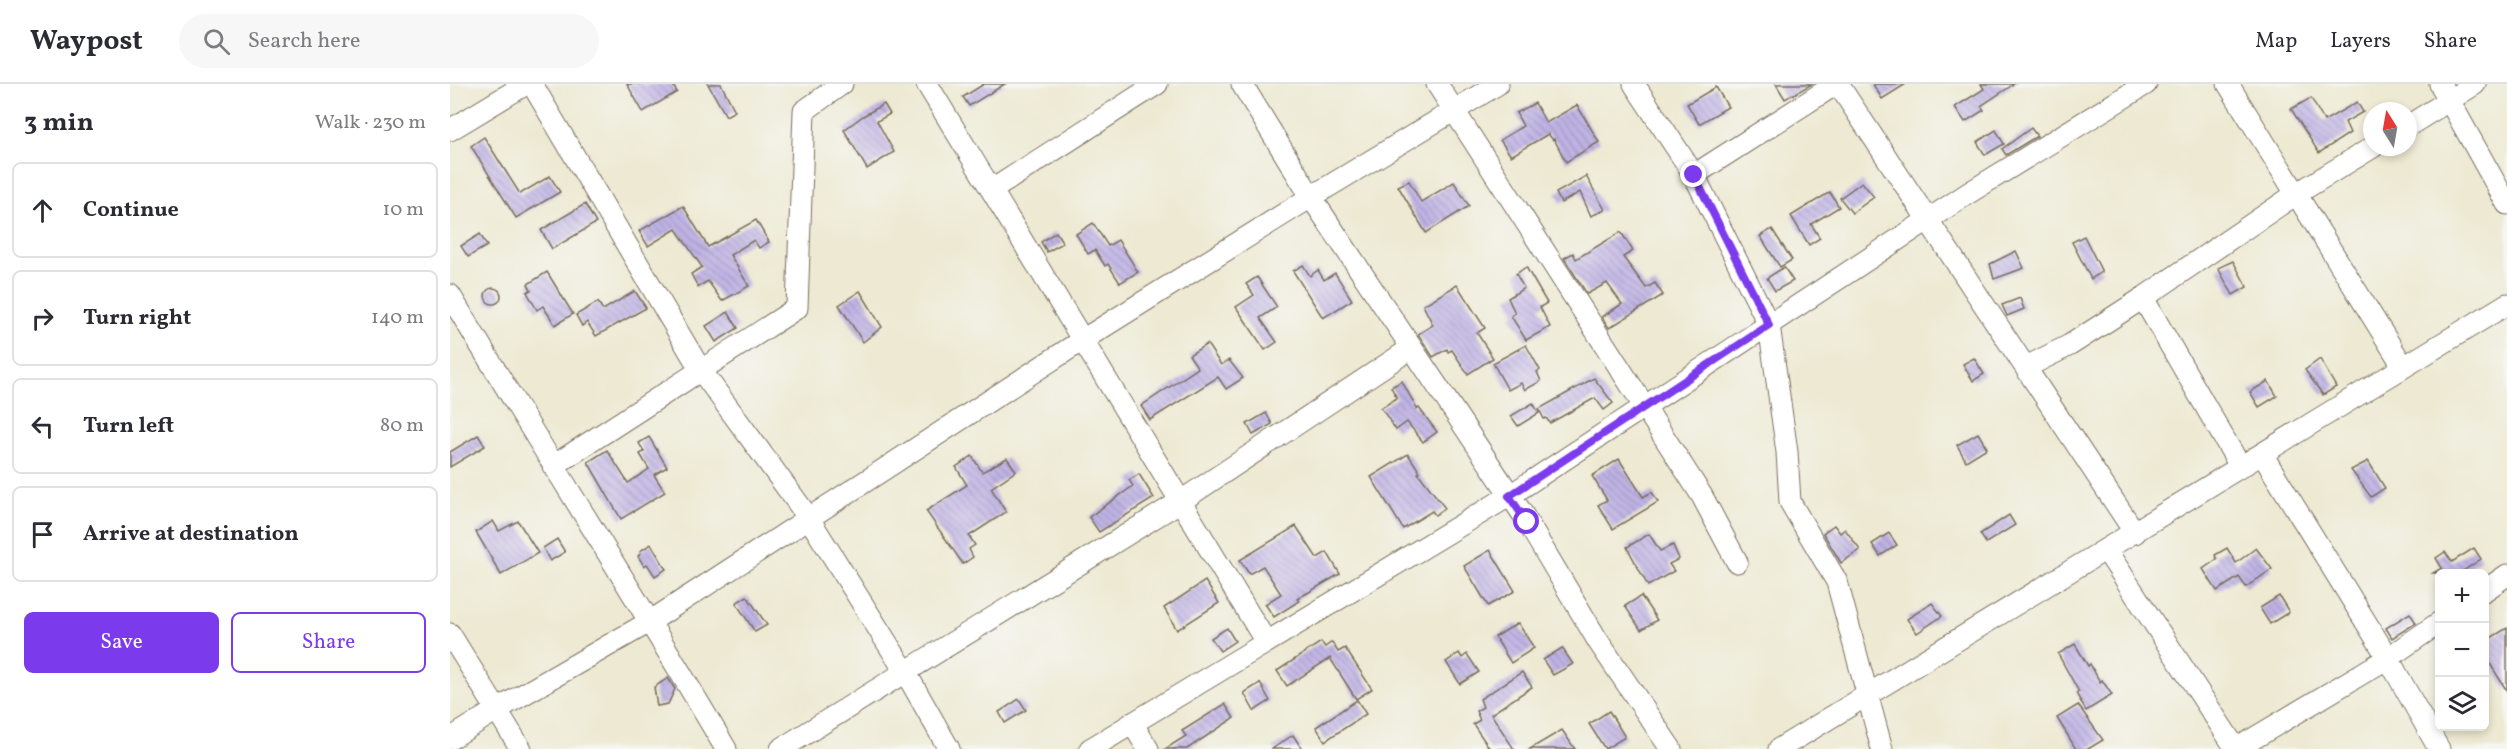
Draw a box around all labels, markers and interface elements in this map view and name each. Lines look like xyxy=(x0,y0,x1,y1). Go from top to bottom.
search box xyxy=(179,14,599,68)
text: Waypost xyxy=(30,22,143,61)
icon: search xyxy=(200,25,233,58)
text: Search here xyxy=(248,26,360,57)
text: Map xyxy=(2255,27,2297,56)
text: Layers xyxy=(2330,27,2391,56)
text: Share xyxy=(2424,27,2477,56)
north arrow xyxy=(2363,102,2417,156)
text: 3 min xyxy=(24,105,94,141)
text: Walk · 230 m xyxy=(315,109,426,137)
route end xyxy=(1680,161,1706,187)
icon: ahead xyxy=(26,194,59,227)
text: Continue xyxy=(83,195,179,226)
text: 10 m xyxy=(383,196,424,224)
icon: right xyxy=(26,302,59,335)
text: Turn right xyxy=(83,303,191,334)
text: 140 m xyxy=(371,304,424,332)
icon: left xyxy=(26,410,59,443)
text: Turn left xyxy=(83,411,174,442)
text: 80 m xyxy=(380,412,424,440)
route start xyxy=(1513,508,1539,534)
icon: arrive xyxy=(26,518,59,551)
text: Arrive at destination xyxy=(83,519,299,550)
map controls xyxy=(2435,569,2489,731)
button: + xyxy=(2435,569,2489,623)
button: Save xyxy=(24,612,219,673)
button: Share xyxy=(231,612,426,673)
button: − xyxy=(2435,623,2489,677)
button: layers xyxy=(2435,677,2489,731)

